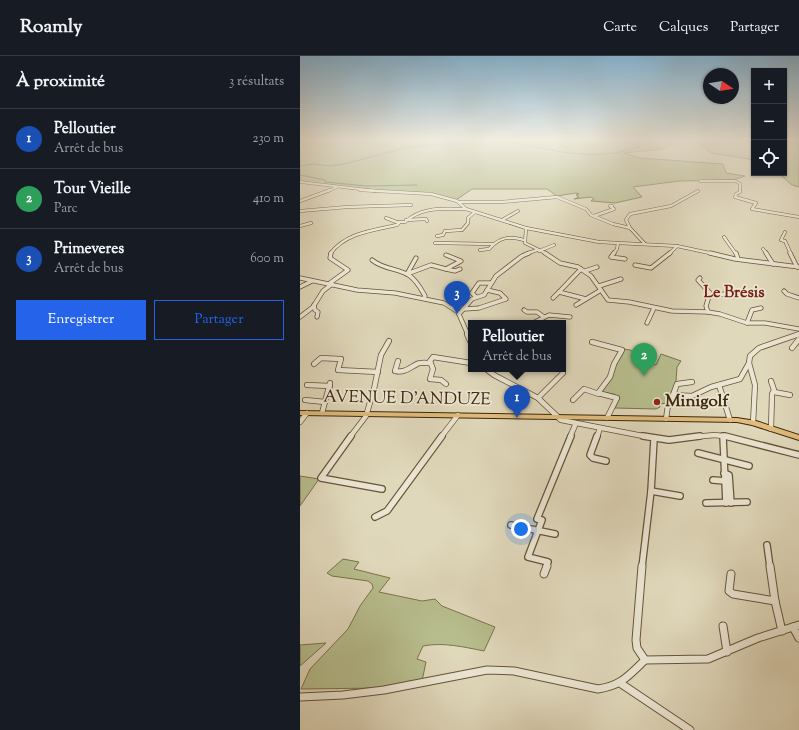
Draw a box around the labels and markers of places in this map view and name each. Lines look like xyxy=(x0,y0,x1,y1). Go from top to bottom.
pin: 3 xyxy=(444,281,470,314)
pin: 2 xyxy=(631,343,657,376)
pin: 1 xyxy=(504,385,530,418)
place label: Minigolf xyxy=(665,390,729,414)
marker: Minigolf xyxy=(652,397,662,407)

